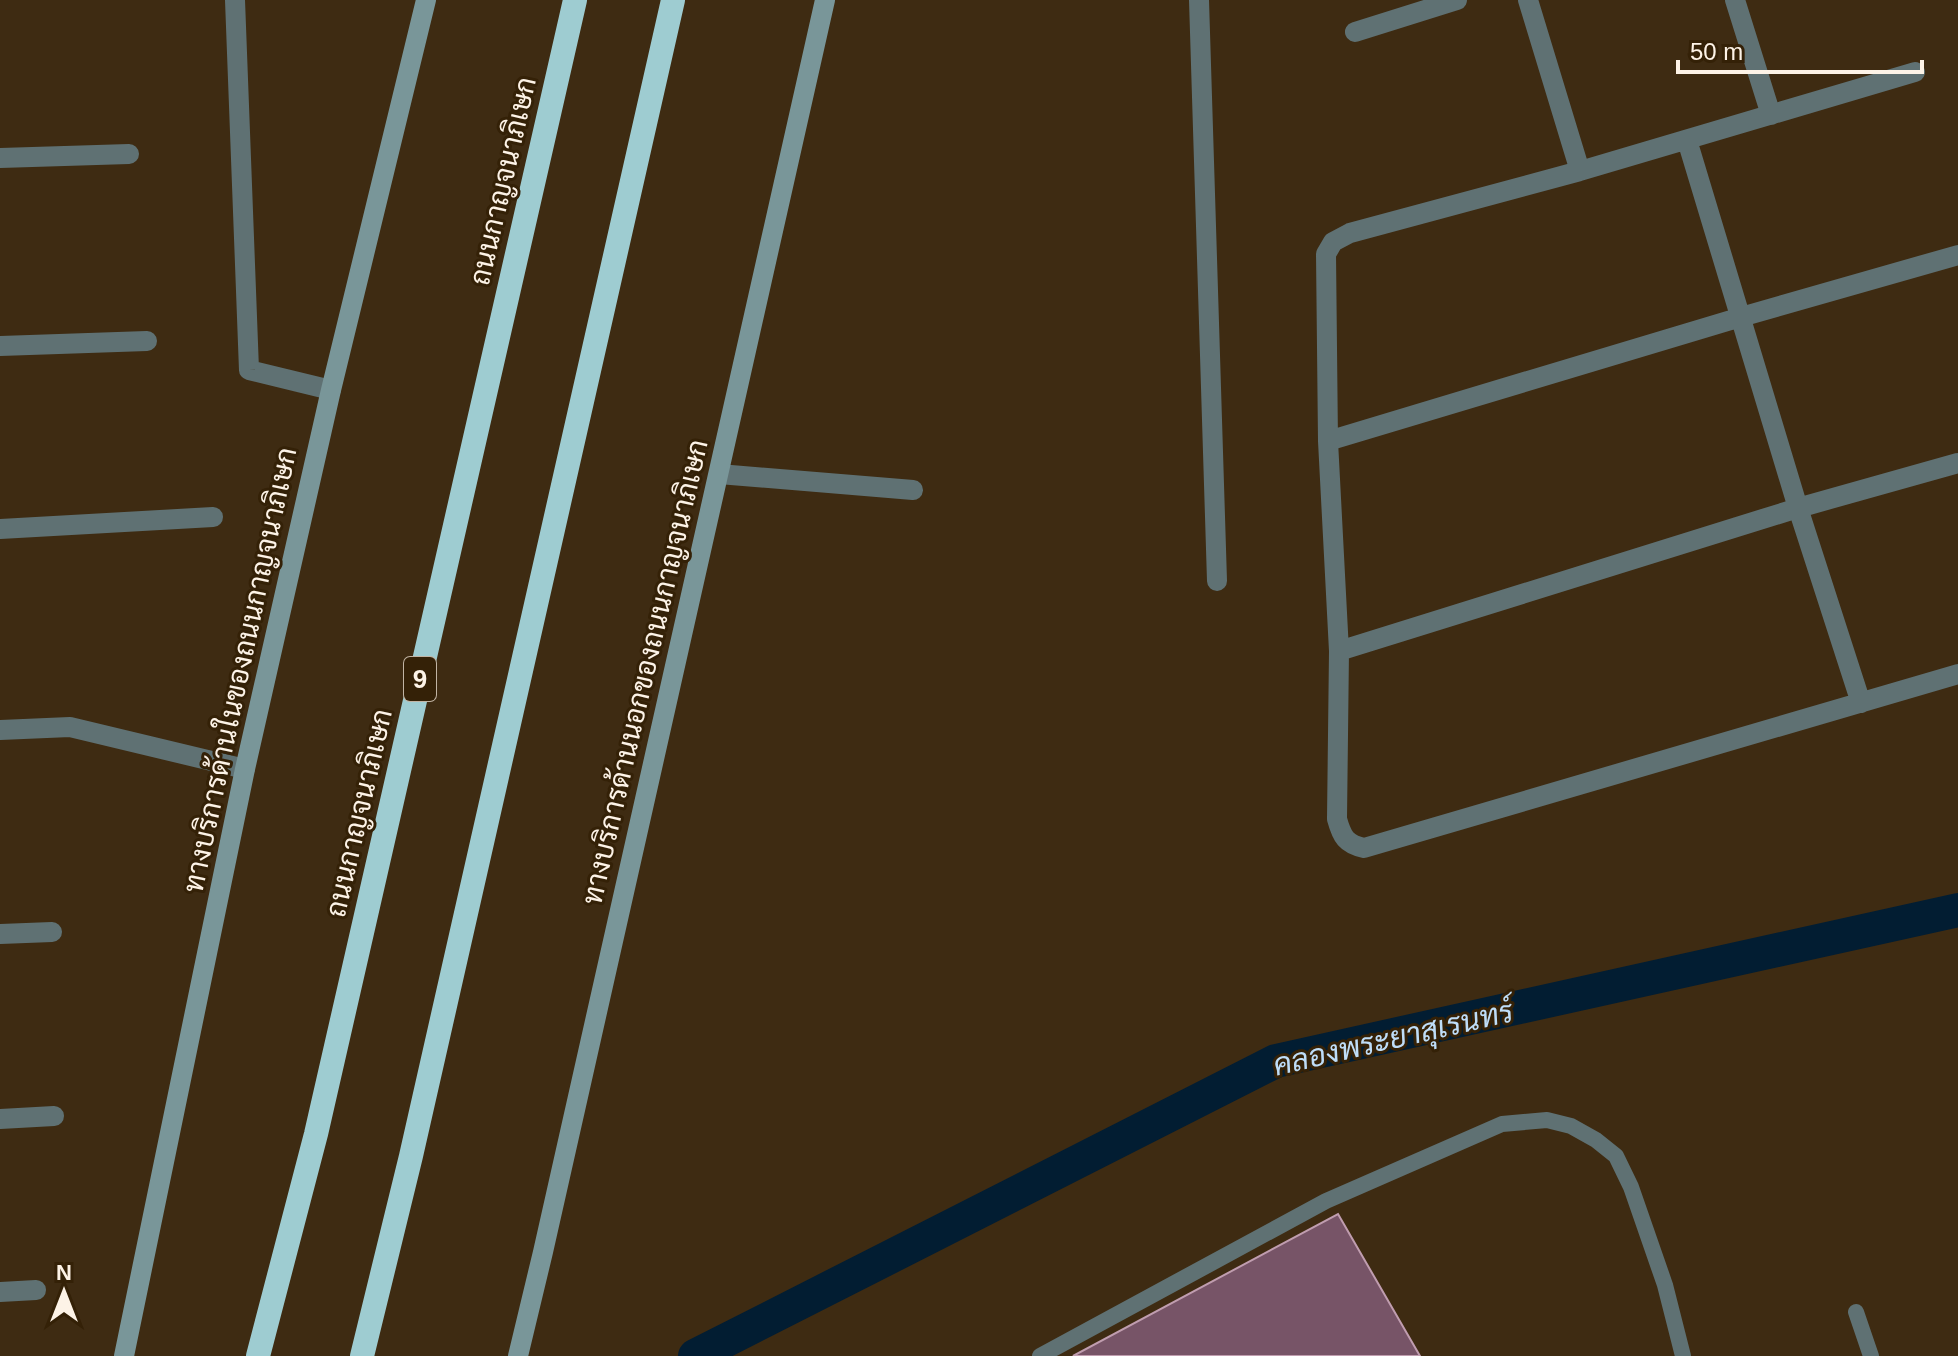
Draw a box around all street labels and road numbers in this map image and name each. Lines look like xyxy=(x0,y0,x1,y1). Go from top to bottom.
street label: ถนนกาญจนาภิเษก xyxy=(463,74,544,289)
street label: ทางบริการด้านนอกของถนนกาญจนาภิเษก xyxy=(573,436,716,908)
street label: ทางบริการด้านในของถนนกาญจนาภิเษก xyxy=(174,444,304,896)
road number: 9 xyxy=(404,657,436,701)
street label: ถนนกาญจนาภิเษก xyxy=(319,706,400,921)

